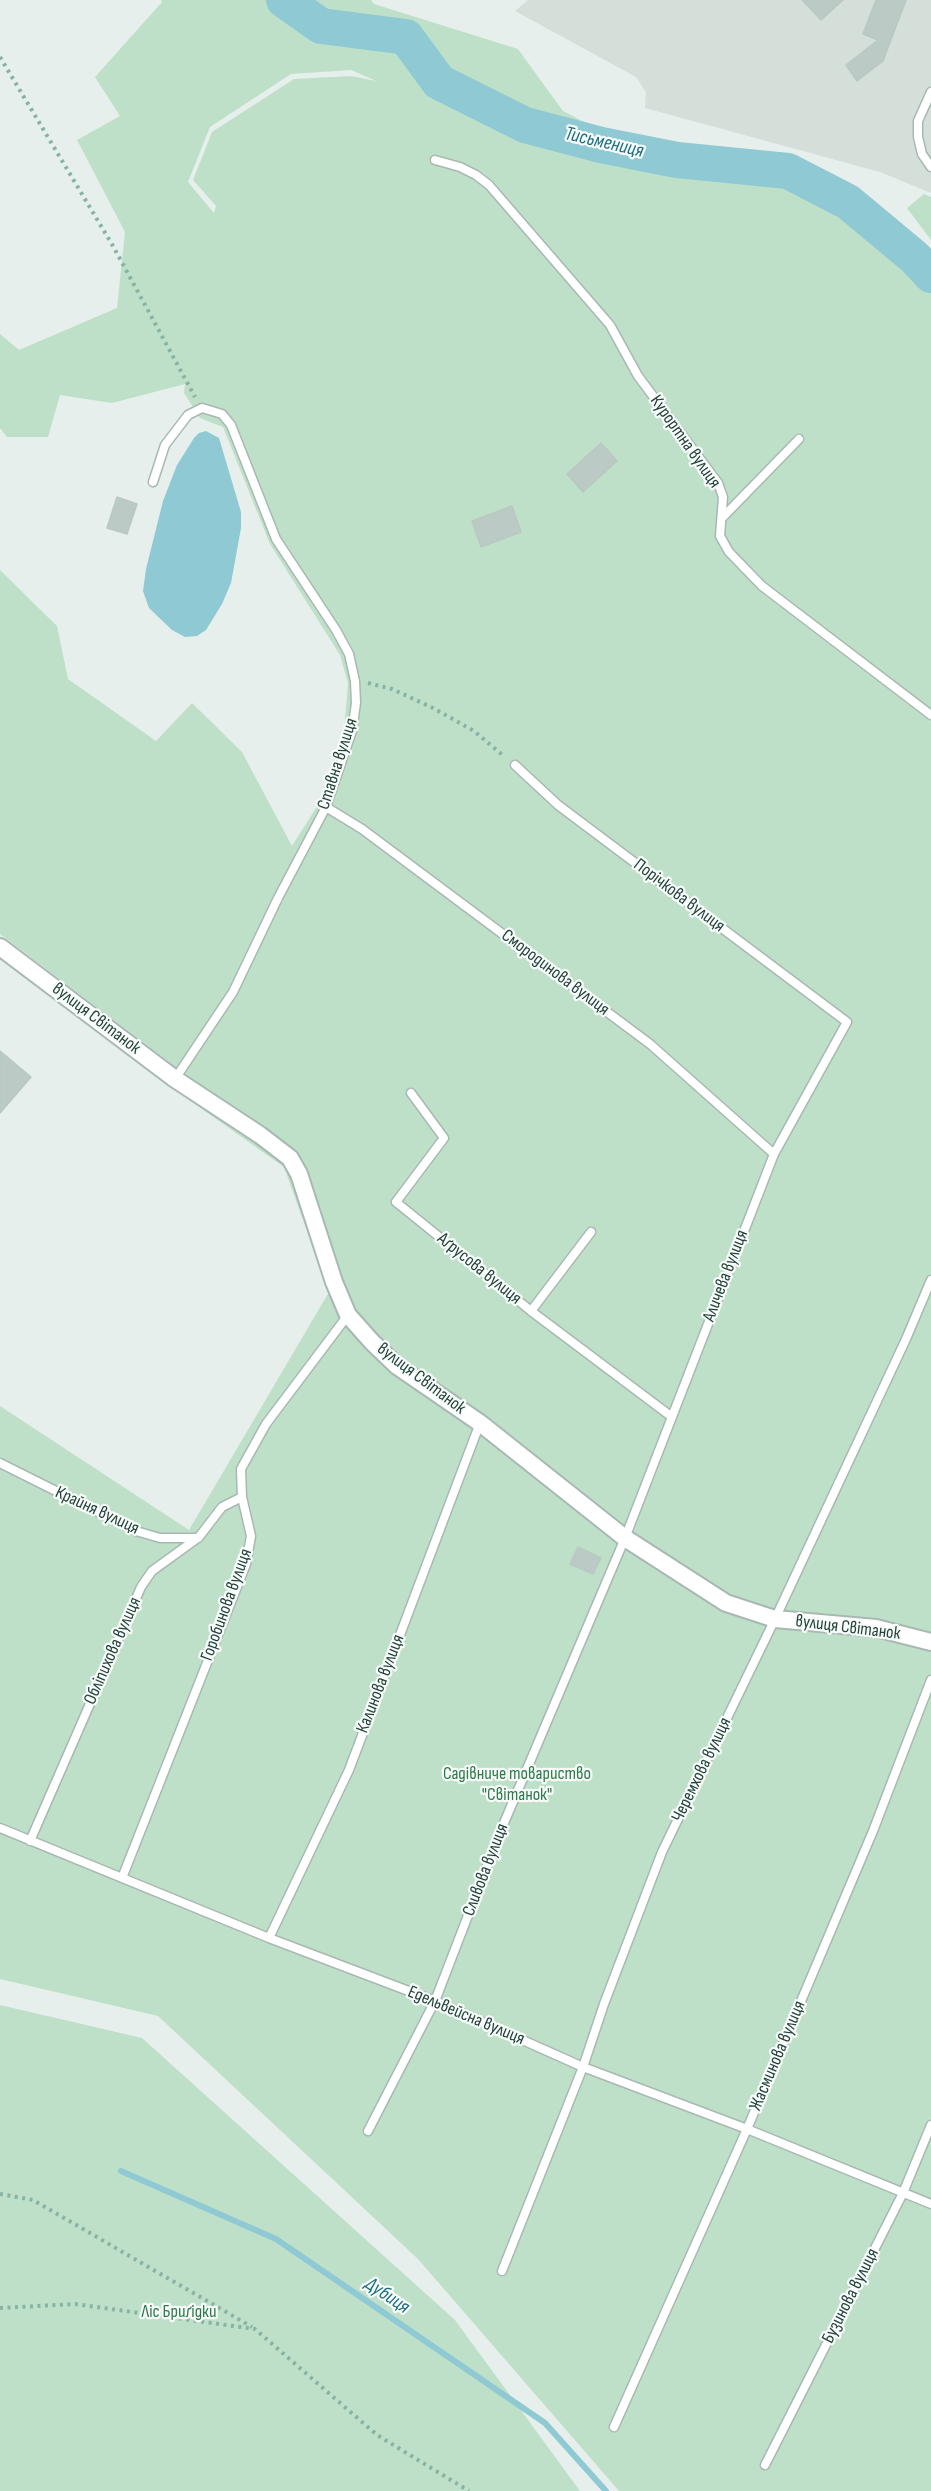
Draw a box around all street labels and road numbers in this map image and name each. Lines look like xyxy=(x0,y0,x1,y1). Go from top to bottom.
street label: Курортна вулиця xyxy=(645,391,725,493)
street label: Ставна вулиця xyxy=(313,716,363,812)
street label: Порічкова вулиця xyxy=(629,855,729,937)
street label: Смородинова вулиця xyxy=(497,925,613,1021)
street label: вулиця Світанок xyxy=(47,979,145,1059)
street label: Аличева вулиця xyxy=(699,1227,753,1325)
street label: Аґрусова вулиця xyxy=(432,1228,526,1310)
street label: вулиця Світанок xyxy=(372,1339,470,1419)
street label: Крайня вулиця xyxy=(52,1482,142,1540)
street label: Горобинова вулиця xyxy=(197,1546,257,1664)
street label: Обліпихова вулиця xyxy=(80,1594,146,1708)
street label: вулиця Світанок xyxy=(794,1611,902,1645)
street label: Калинова вулиця xyxy=(352,1632,410,1736)
street label: Черемхова вулиця xyxy=(667,1714,737,1826)
street label: Сливова вулиця xyxy=(458,1821,514,1919)
street label: Едельвейсна вулиця xyxy=(404,1982,528,2050)
street label: Жасминова вулиця xyxy=(745,1998,811,2114)
street label: Бузинова вулиця xyxy=(818,2245,884,2347)

